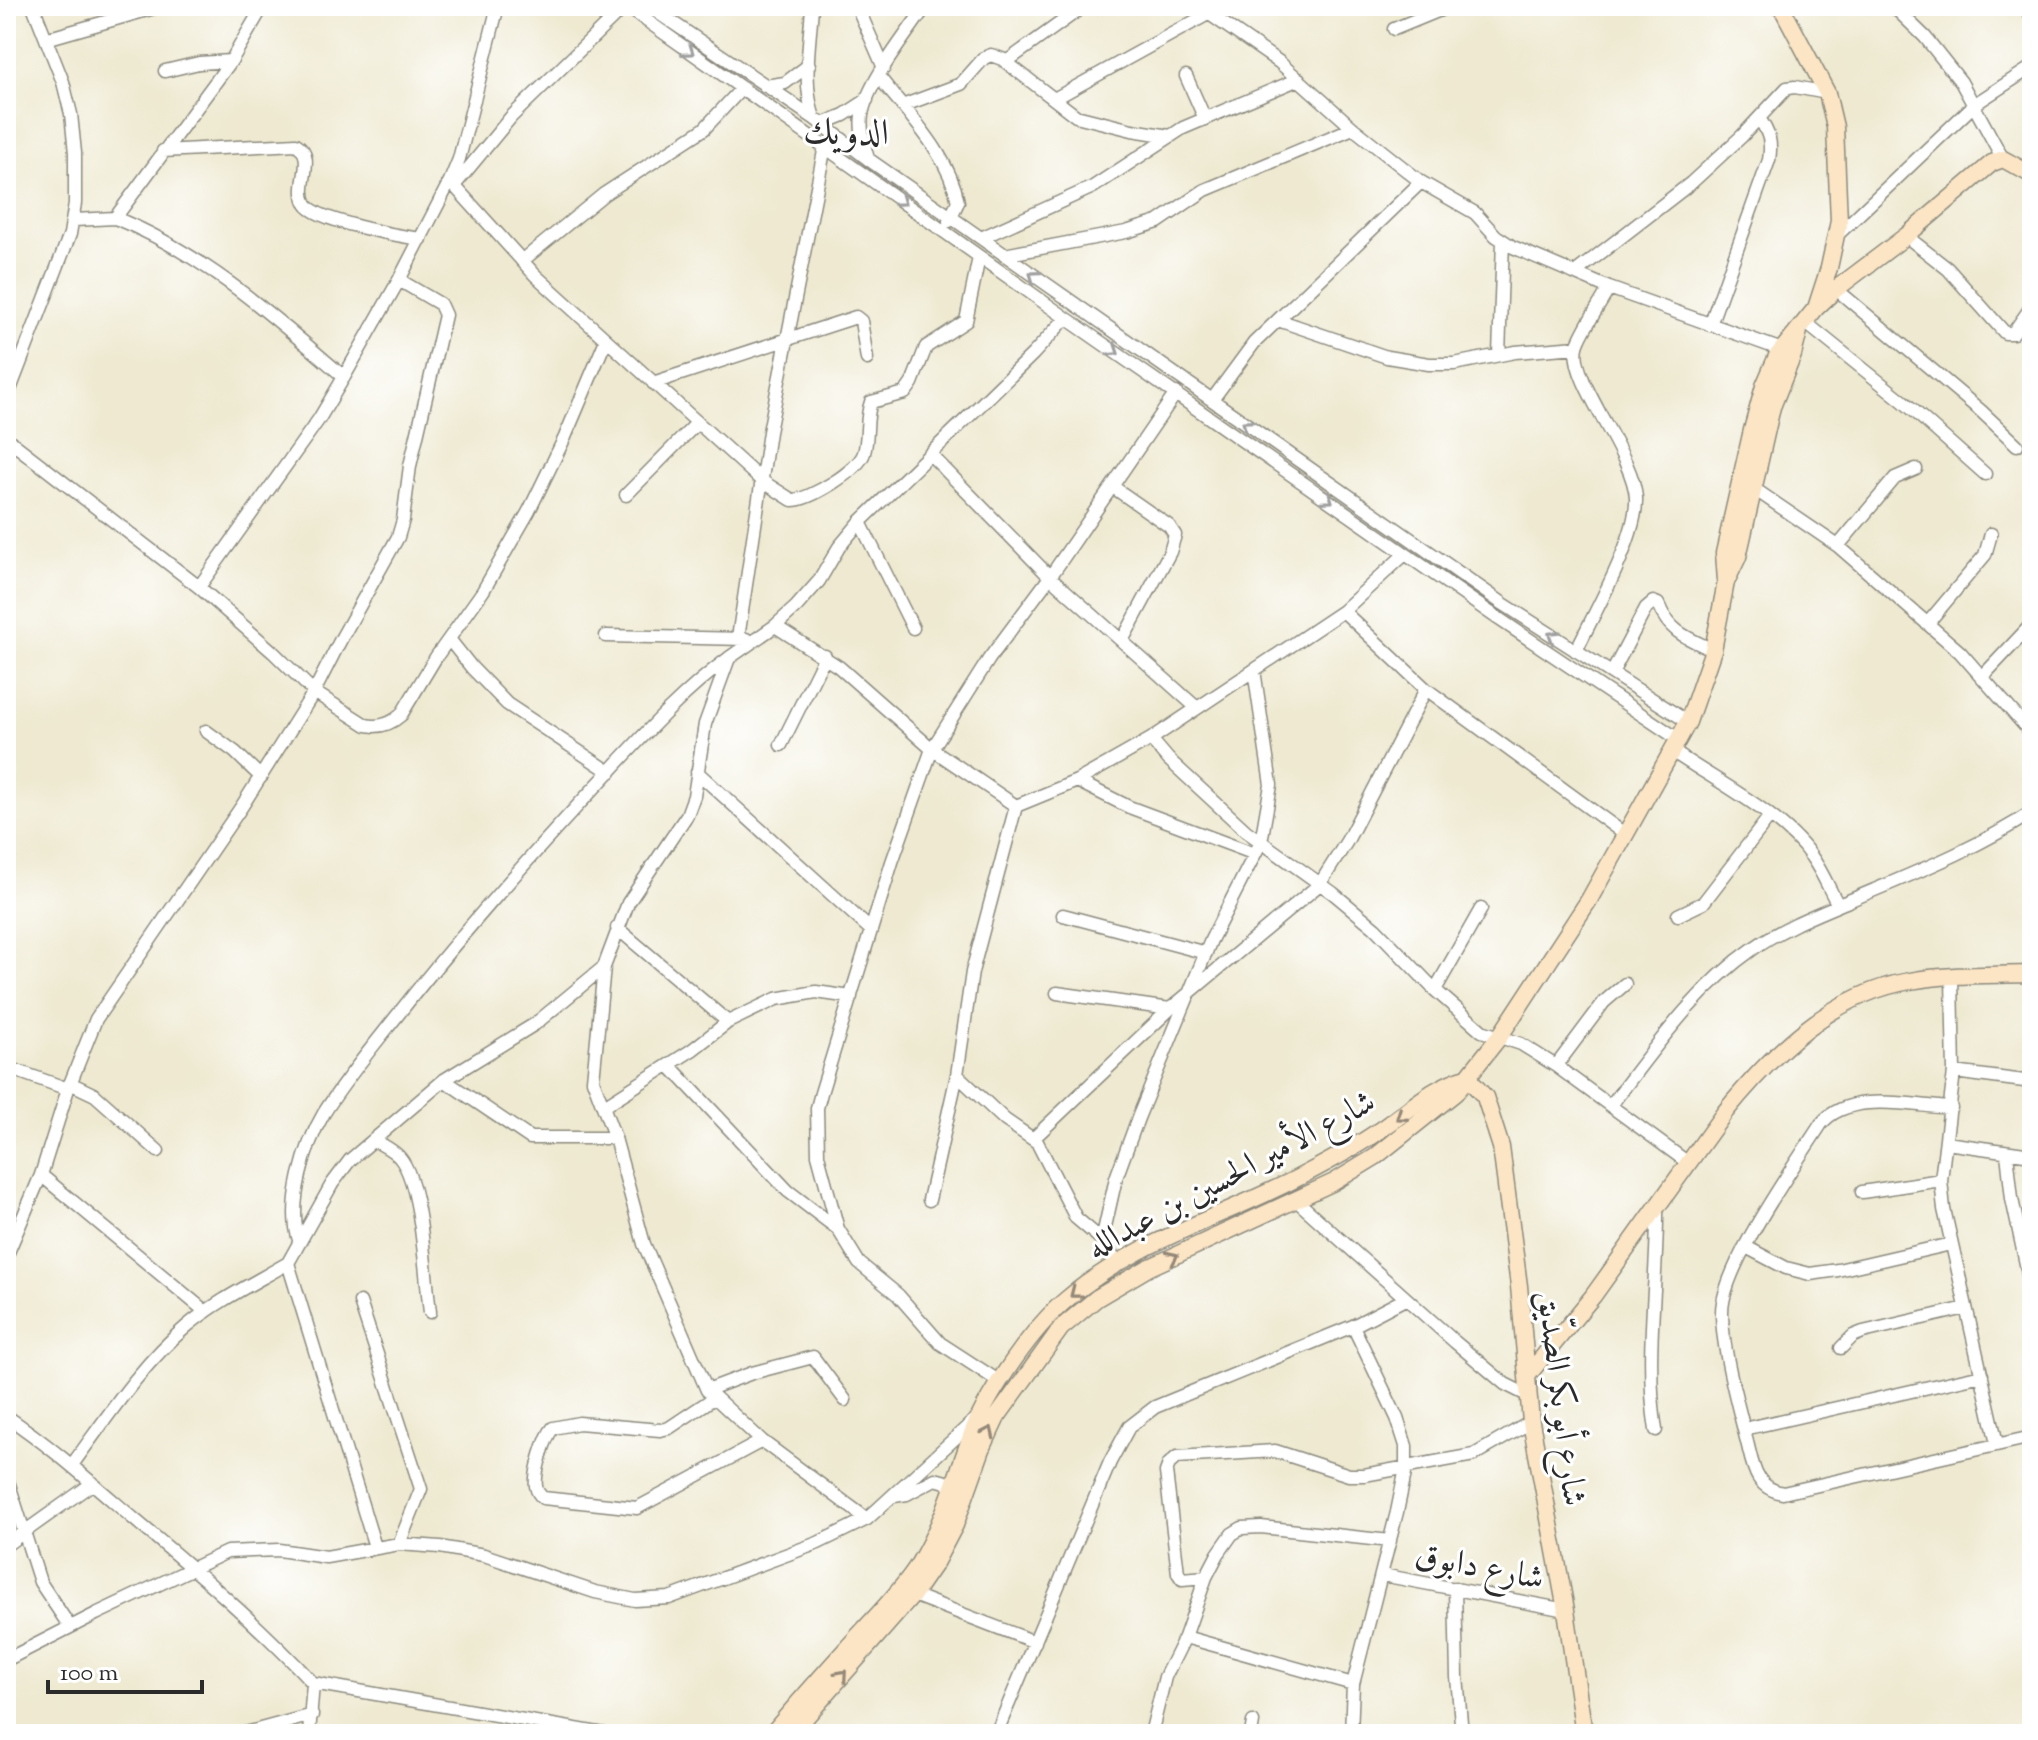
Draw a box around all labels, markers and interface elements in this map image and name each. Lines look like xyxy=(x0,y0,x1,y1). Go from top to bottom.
one-way arrow xyxy=(681,41,695,56)
district label: الدويك xyxy=(803,109,889,161)
one-way arrow xyxy=(893,191,907,206)
one-way arrow xyxy=(1028,271,1043,286)
one-way arrow xyxy=(1106,341,1120,356)
one-way arrow xyxy=(1241,420,1256,435)
one-way arrow xyxy=(1319,489,1333,504)
one-way arrow xyxy=(1547,630,1562,646)
street label: شارع الأمير الحسين بن عبدالله xyxy=(1077,1077,1385,1274)
one-way arrow xyxy=(1395,1106,1409,1121)
one-way arrow xyxy=(1164,1251,1179,1267)
one-way arrow xyxy=(1070,1283,1084,1298)
street label: شارع أبو بكر الصدّيق xyxy=(1521,1288,1599,1509)
one-way arrow xyxy=(980,1426,996,1440)
street label: شارع دابوق xyxy=(1410,1532,1548,1606)
scale bar xyxy=(48,1644,202,1694)
text: 100 m xyxy=(60,1657,118,1691)
one-way arrow xyxy=(832,1670,847,1685)

